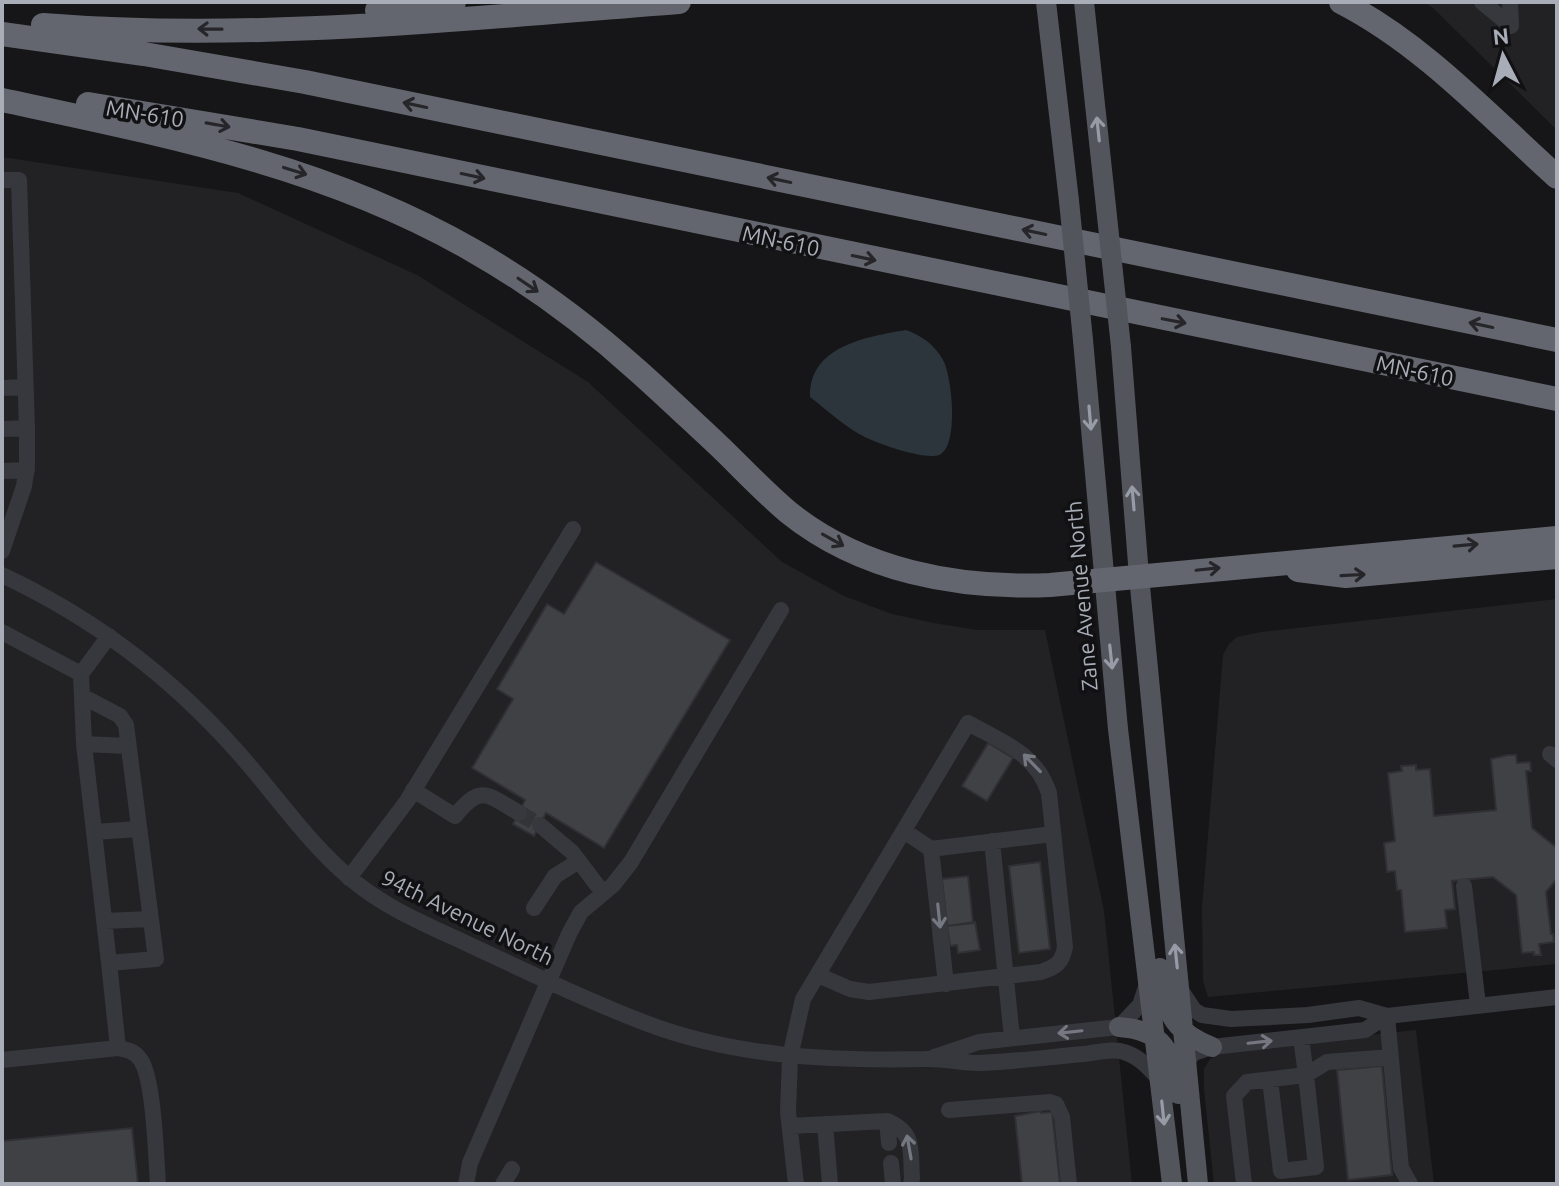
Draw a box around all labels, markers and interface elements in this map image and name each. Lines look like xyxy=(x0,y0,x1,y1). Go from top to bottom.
north arrow xyxy=(1463,16,1543,96)
one-way arrow xyxy=(197,21,224,37)
text: N xyxy=(1491,22,1510,49)
street label: MN-610 xyxy=(104,95,186,131)
one-way arrow xyxy=(403,96,428,111)
one-way arrow xyxy=(1091,116,1106,143)
one-way arrow xyxy=(204,118,230,133)
one-way arrow xyxy=(282,164,308,179)
one-way arrow xyxy=(459,169,485,184)
one-way arrow xyxy=(767,172,793,187)
street label: MN-610 xyxy=(740,220,822,260)
one-way arrow xyxy=(1022,224,1047,239)
one-way arrow xyxy=(851,251,876,266)
one-way arrow xyxy=(517,276,539,293)
one-way arrow xyxy=(1160,314,1186,329)
one-way arrow xyxy=(1468,316,1494,331)
street label: MN-610 xyxy=(1374,350,1456,390)
one-way arrow xyxy=(1082,404,1097,431)
one-way arrow xyxy=(1125,485,1140,512)
street label: Zane Avenue North xyxy=(1060,500,1102,692)
one-way arrow xyxy=(821,532,844,548)
one-way arrow xyxy=(1452,538,1478,553)
one-way arrow xyxy=(1194,562,1221,577)
one-way arrow xyxy=(1339,567,1366,582)
one-way arrow xyxy=(1103,644,1118,670)
one-way arrow xyxy=(1022,754,1042,774)
street label: 94th Avenue North xyxy=(378,864,558,970)
one-way arrow xyxy=(931,902,946,929)
one-way arrow xyxy=(1169,943,1184,970)
one-way arrow xyxy=(1057,1025,1084,1040)
one-way arrow xyxy=(1246,1035,1273,1050)
one-way arrow xyxy=(1156,1099,1171,1126)
one-way arrow xyxy=(900,1135,915,1161)

